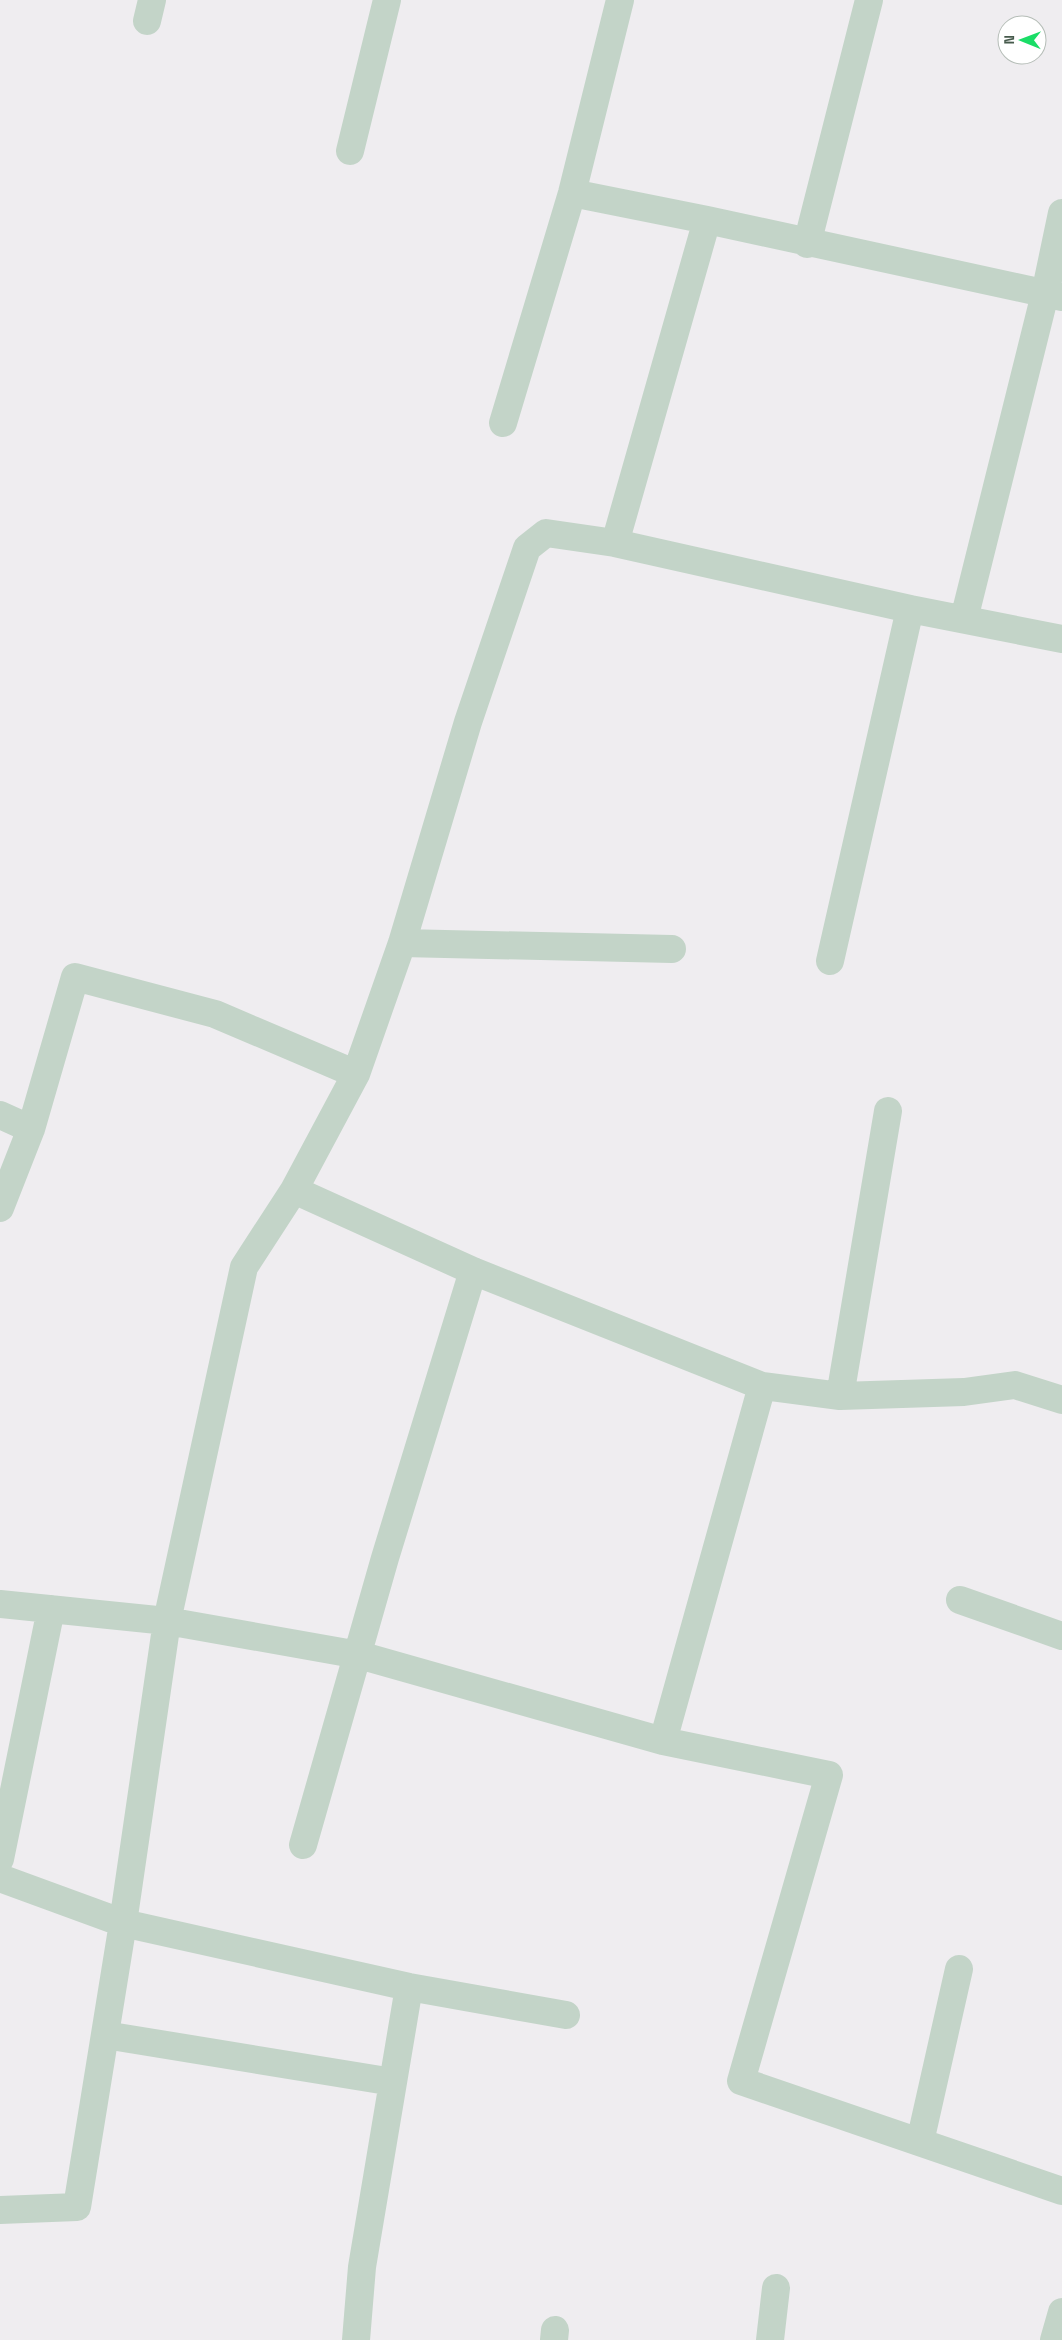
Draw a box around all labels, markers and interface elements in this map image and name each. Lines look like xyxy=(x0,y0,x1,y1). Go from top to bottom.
north arrow xyxy=(997,15,1047,65)
text: N xyxy=(1000,35,1018,45)

